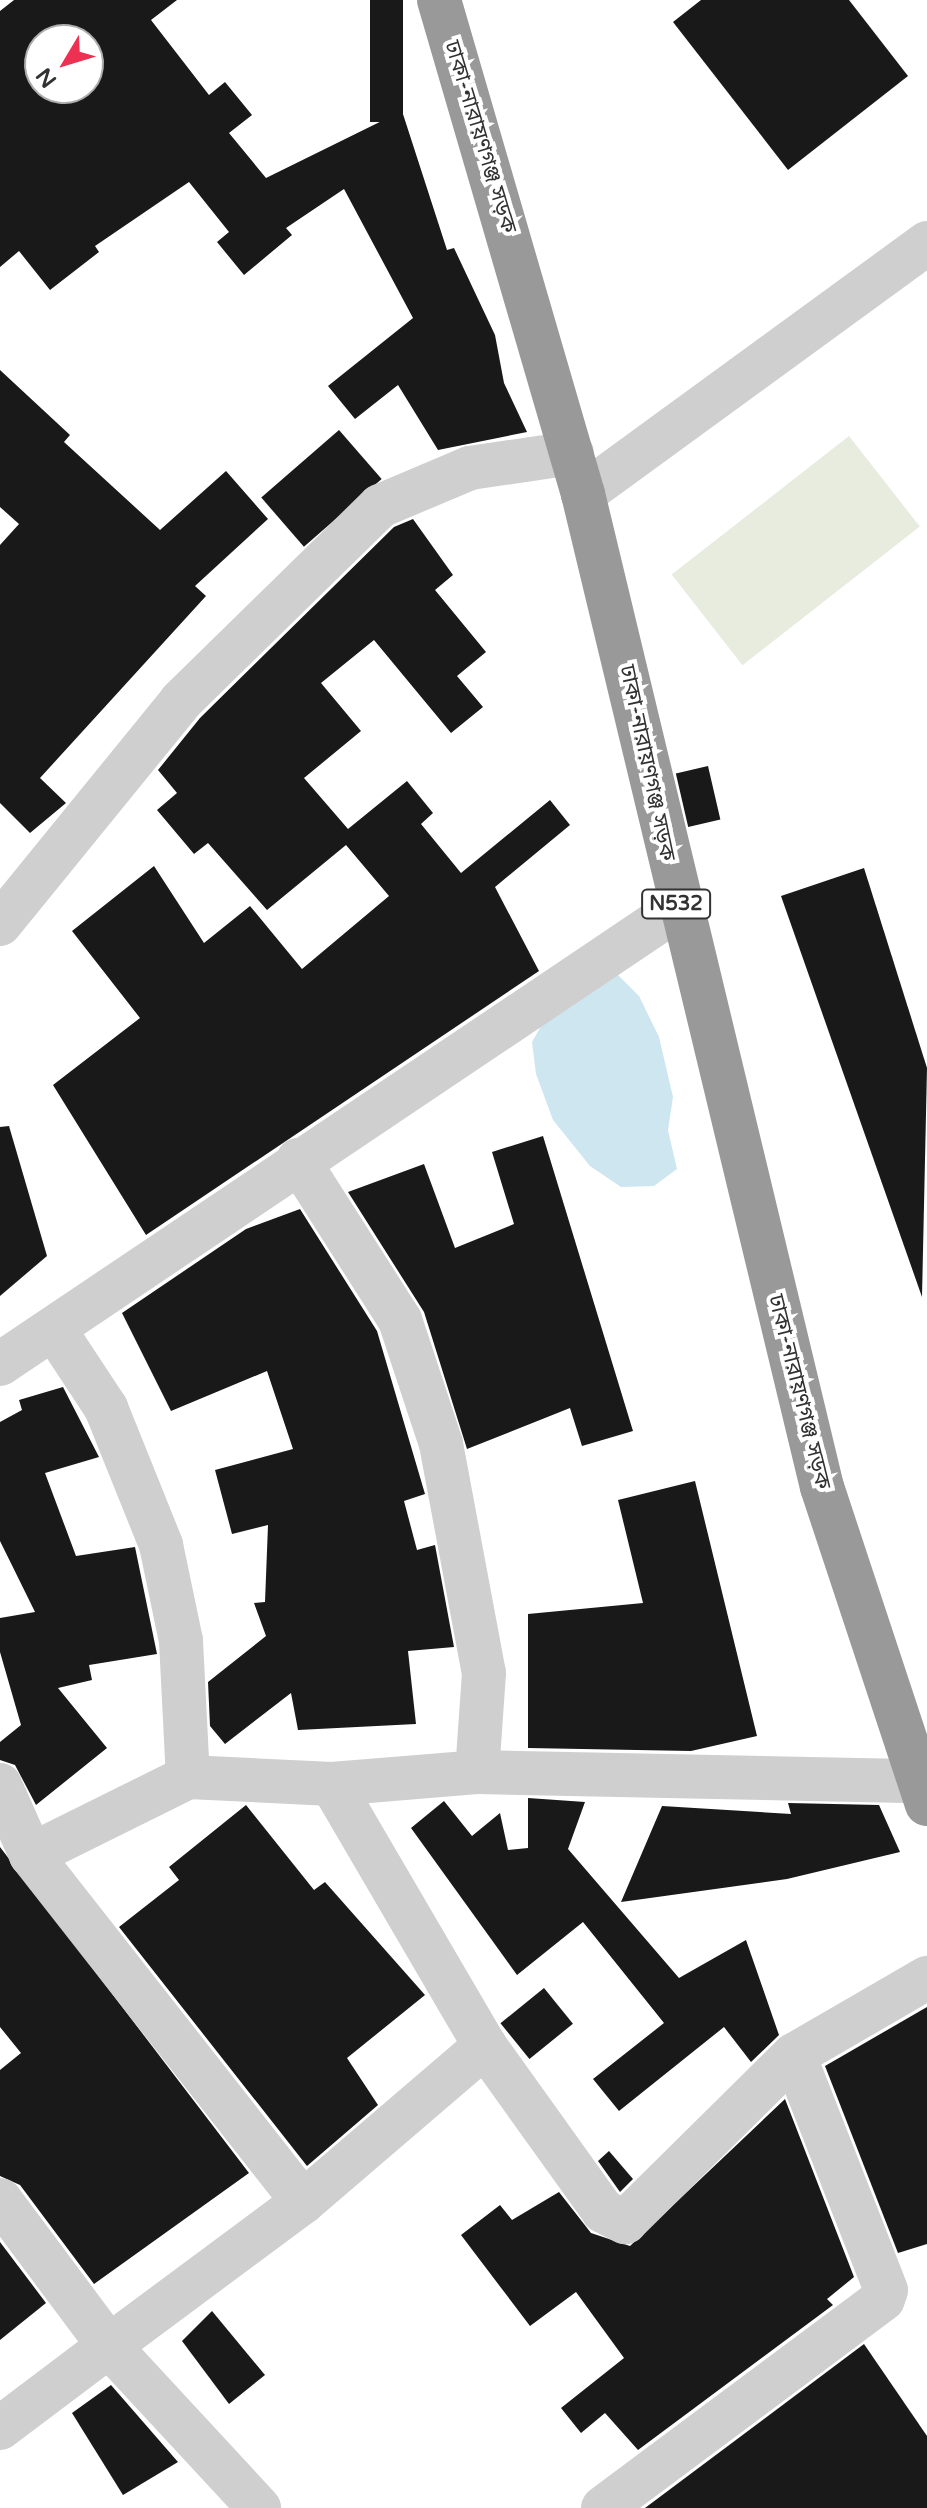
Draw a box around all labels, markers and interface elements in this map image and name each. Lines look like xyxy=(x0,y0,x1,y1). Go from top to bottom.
north arrow xyxy=(24,24,104,104)
street label: ঢাকা-নারায়ণগঞ্জ সড়ক xyxy=(438,38,522,236)
text: N xyxy=(31,63,62,93)
street label: ঢাকা-নারায়ণগঞ্জ সড়ক xyxy=(613,663,681,863)
road number: N532 xyxy=(640,888,712,920)
street label: ঢাকা-নারায়ণগঞ্জ সড়ক xyxy=(762,1292,836,1492)

